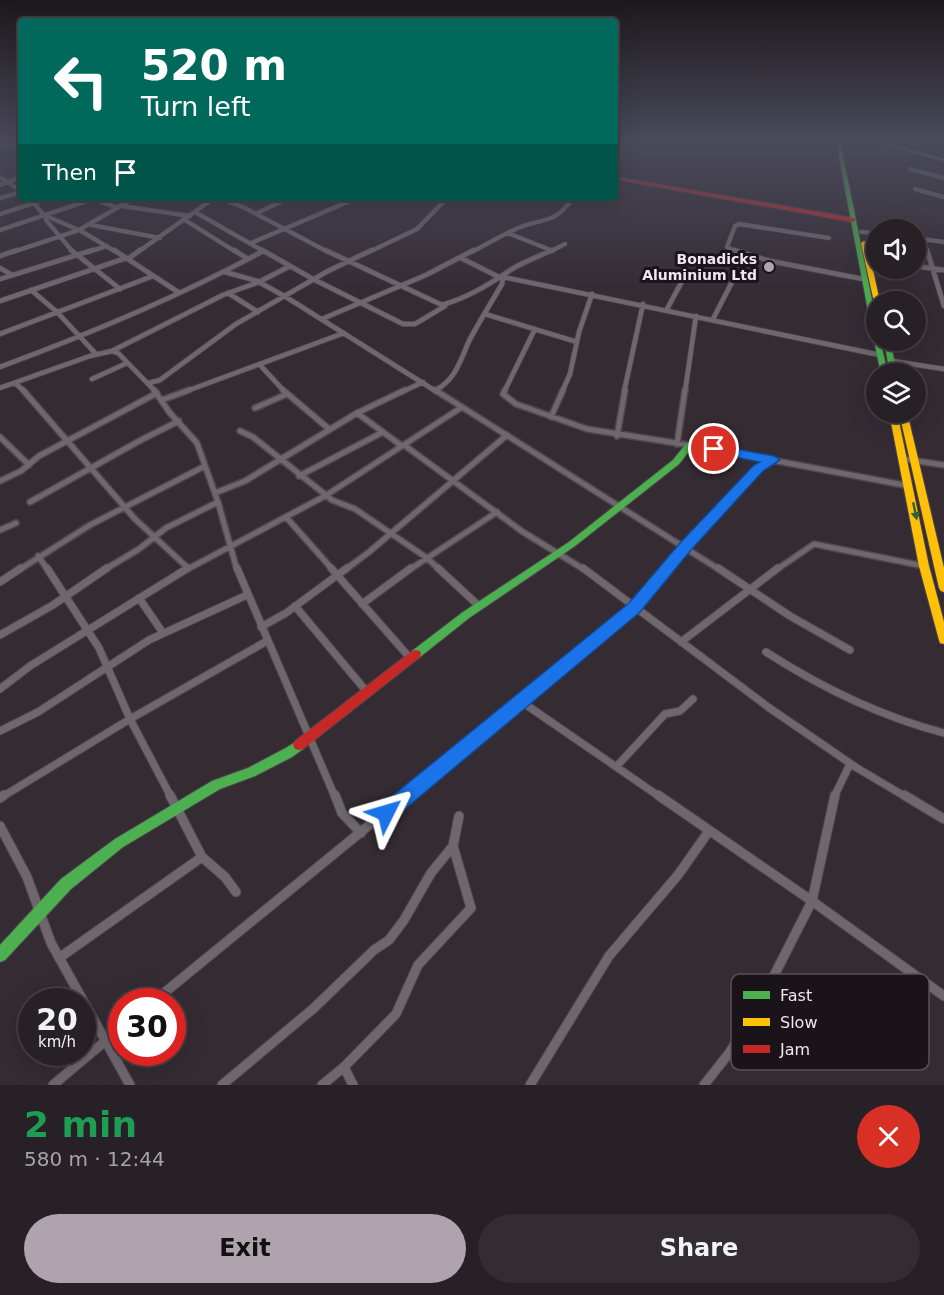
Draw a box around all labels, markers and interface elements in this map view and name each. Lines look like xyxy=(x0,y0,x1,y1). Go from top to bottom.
text: 520 m xyxy=(141,41,287,90)
icon: left xyxy=(42,42,120,120)
text: Turn left xyxy=(141,91,251,122)
icon: arrive xyxy=(109,156,142,189)
text: Then xyxy=(42,160,97,185)
map controls xyxy=(866,219,926,423)
button: sound xyxy=(866,219,926,279)
place label: Bonadicks Aluminium Ltd xyxy=(642,251,757,283)
marker: Bonadicks Aluminium Ltd xyxy=(762,260,776,274)
button: search xyxy=(866,291,926,351)
button: layers xyxy=(866,363,926,423)
pin xyxy=(688,423,739,474)
icon: arrive xyxy=(697,432,730,465)
one-way arrow xyxy=(910,501,920,520)
position arrow xyxy=(354,781,418,845)
legend xyxy=(731,974,929,1070)
text: Fast xyxy=(780,986,812,1005)
speed limit sign: 30 xyxy=(108,988,186,1066)
text: 20 xyxy=(36,1002,78,1037)
text: Slow xyxy=(780,1013,817,1032)
text: km/h xyxy=(38,1033,76,1051)
text: Jam xyxy=(779,1040,810,1059)
text: 2 min xyxy=(24,1104,137,1145)
button: close xyxy=(857,1105,920,1168)
text: 580 m · 12:44 xyxy=(24,1147,165,1171)
button: Exit xyxy=(24,1214,466,1283)
button: Share xyxy=(478,1214,920,1283)

